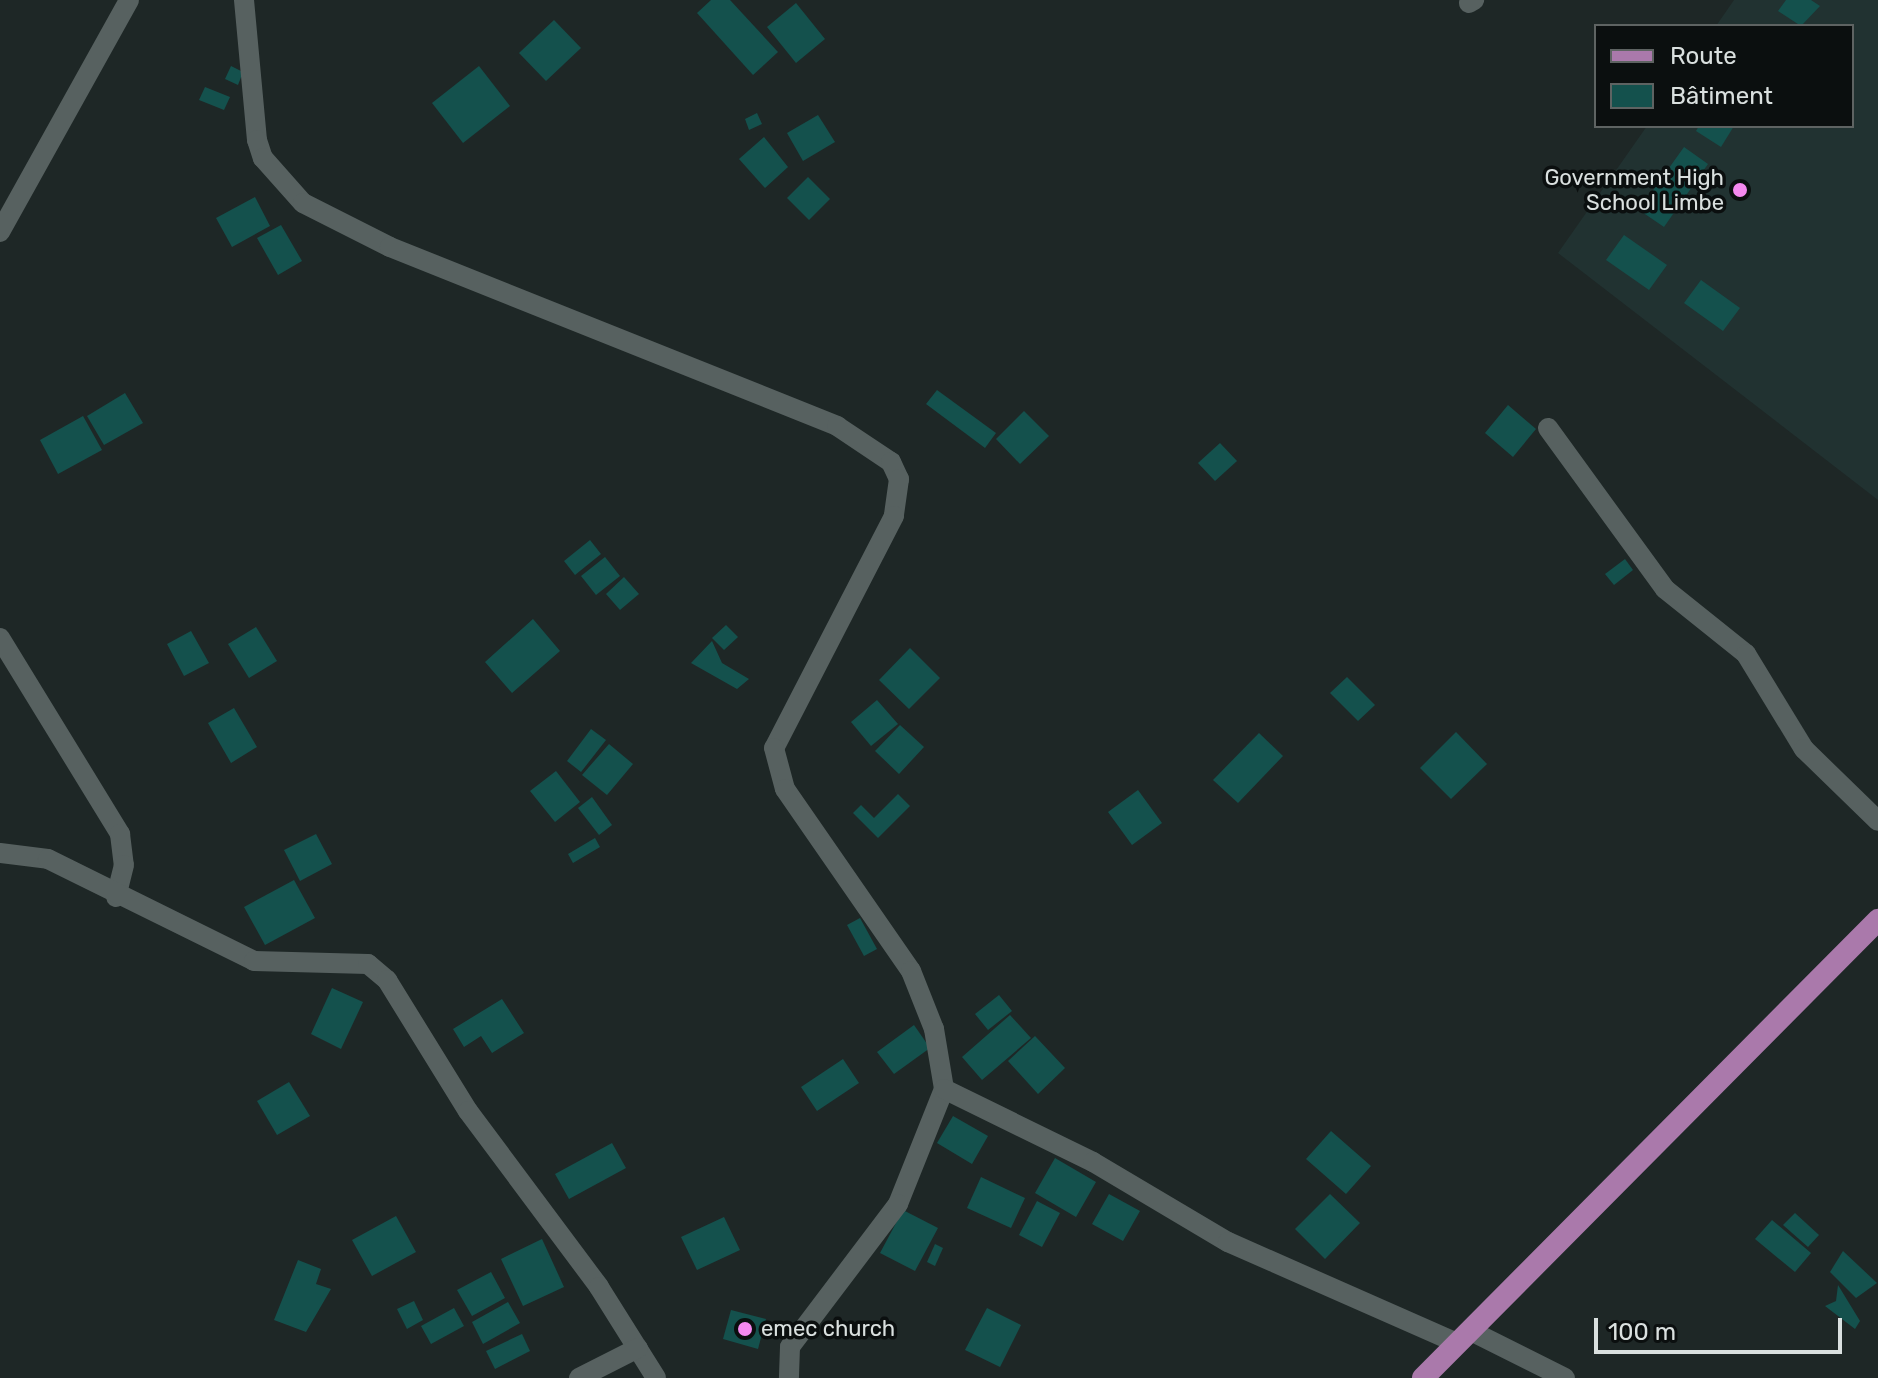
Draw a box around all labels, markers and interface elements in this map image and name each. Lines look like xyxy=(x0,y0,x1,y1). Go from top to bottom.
legend xyxy=(1594,24,1854,128)
text: Route xyxy=(1670,42,1737,70)
text: Bâtiment xyxy=(1670,82,1773,110)
place label: Government High School Limbe xyxy=(1544,164,1724,216)
marker: Government High School Limbe xyxy=(1731,181,1749,199)
scale bar xyxy=(1598,1302,1846,1352)
place label: emec church xyxy=(761,1316,895,1342)
text: 100 m xyxy=(1608,1318,1676,1346)
marker: emec church xyxy=(736,1320,754,1338)

